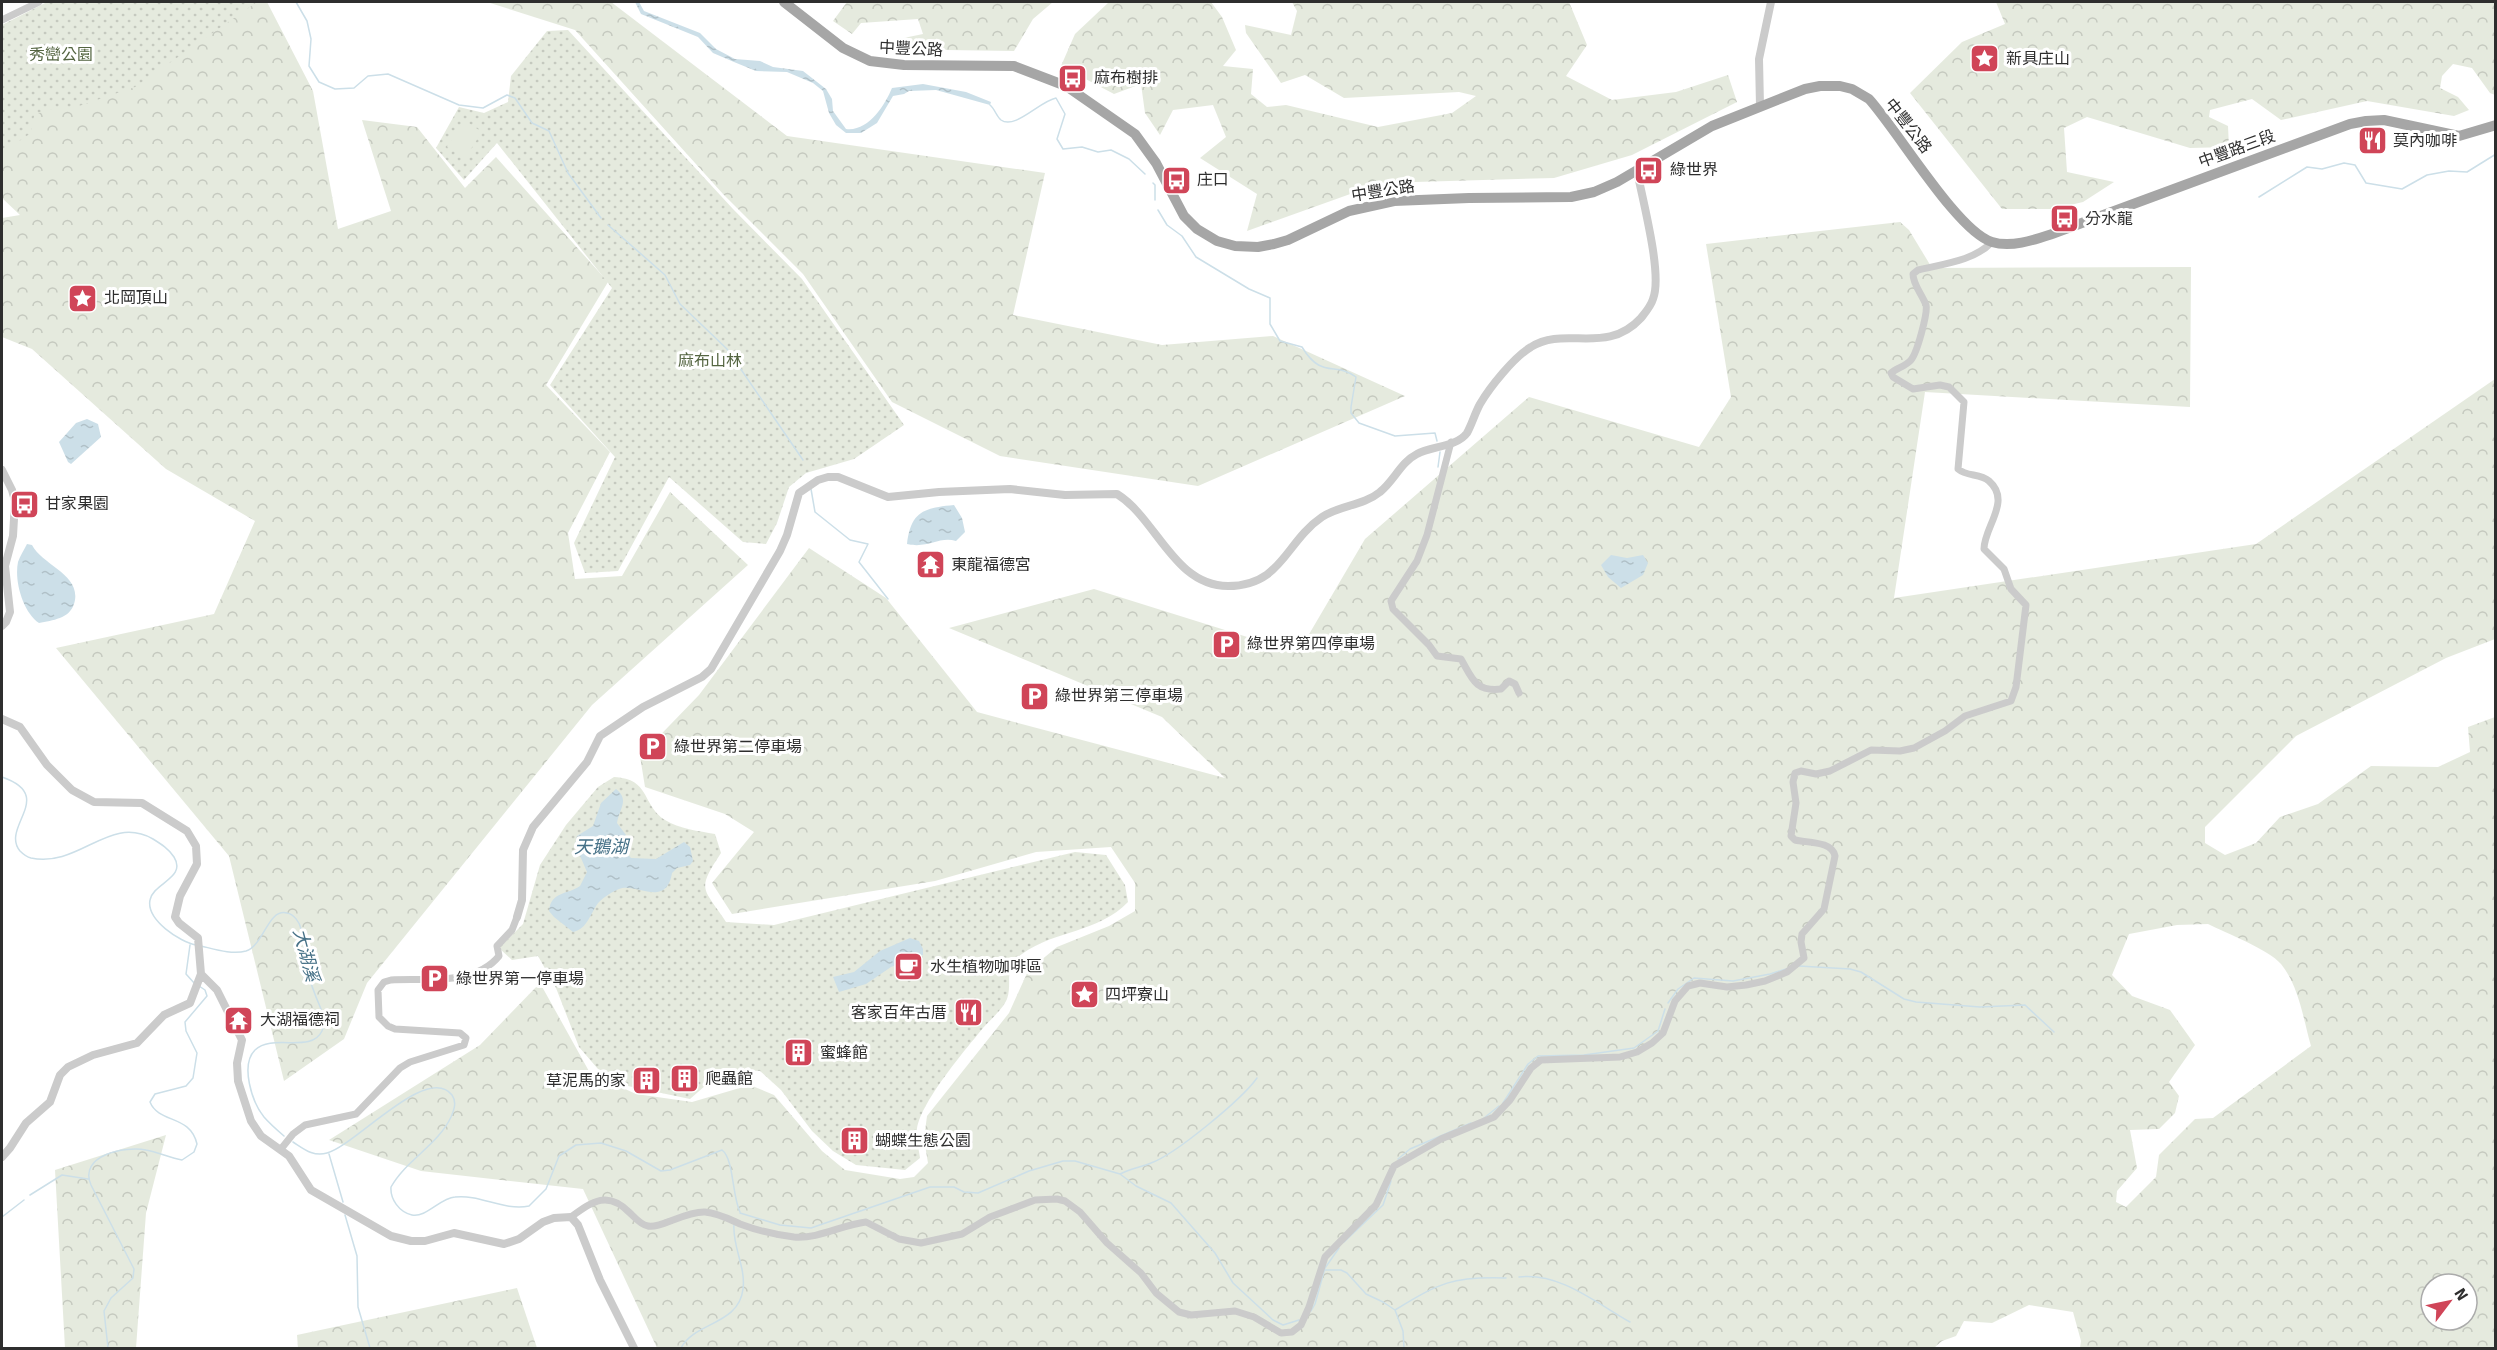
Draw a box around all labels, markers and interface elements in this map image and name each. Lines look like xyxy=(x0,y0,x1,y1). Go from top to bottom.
street label: 中豐公路 xyxy=(879,37,943,61)
place icon: 新具庄山 xyxy=(1969,43,2001,75)
park label: 秀巒公園 xyxy=(29,45,93,65)
place label: 新具庄山 xyxy=(2006,49,2070,69)
bus stop icon: 麻布樹排 xyxy=(1057,62,1089,94)
place label: 麻布樹排 xyxy=(1094,68,1158,88)
street label: 中豐公路 xyxy=(1880,95,1936,157)
restaurant icon: 莫內咖啡 xyxy=(2356,125,2388,157)
street label: 中豐路三段 xyxy=(2196,126,2278,172)
place label: 莫內咖啡 xyxy=(2393,131,2457,151)
bus stop icon: 綠世界 xyxy=(1633,154,1665,186)
place label: 綠世界 xyxy=(1670,160,1718,180)
bus stop icon: 庄口 xyxy=(1160,164,1192,196)
place label: 庄口 xyxy=(1197,170,1229,190)
street label: 中豐公路 xyxy=(1350,176,1416,206)
bus stop icon: 分水龍 xyxy=(2048,203,2080,235)
place label: 分水龍 xyxy=(2085,209,2133,229)
place icon: 北岡頂山 xyxy=(67,282,99,314)
place label: 北岡頂山 xyxy=(104,288,168,308)
park label: 麻布山林 xyxy=(678,351,742,371)
bus stop icon: 甘家果園 xyxy=(8,488,40,520)
place label: 甘家果園 xyxy=(45,494,109,514)
temple icon: 東龍福德宮 xyxy=(914,549,946,581)
place label: 東龍福德宮 xyxy=(951,555,1031,575)
parking icon: 綠世界第四停車場 xyxy=(1210,628,1242,660)
place label: 綠世界第四停車場 xyxy=(1247,634,1375,654)
parking icon: 綠世界第三停車場 xyxy=(1018,680,1050,712)
place label: 綠世界第三停車場 xyxy=(1055,686,1183,706)
parking icon: 綠世界第二停車場 xyxy=(637,731,669,763)
place label: 綠世界第二停車場 xyxy=(674,737,802,757)
water label: 天鵝湖 xyxy=(574,836,631,858)
water label: 大湖溪 xyxy=(288,926,324,987)
cafe icon: 水生植物咖啡區 xyxy=(893,951,925,983)
place label: 水生植物咖啡區 xyxy=(930,957,1042,977)
parking icon: 綠世界第一停車場 xyxy=(419,963,451,995)
place label: 綠世界第一停車場 xyxy=(456,969,584,989)
place icon: 四坪寮山 xyxy=(1068,979,1100,1011)
place label: 四坪寮山 xyxy=(1105,985,1169,1005)
restaurant icon: 客家百年古厝 xyxy=(952,997,984,1029)
place label: 客家百年古厝 xyxy=(851,1003,947,1023)
temple icon: 大湖福德祠 xyxy=(223,1004,255,1036)
place label: 大湖福德祠 xyxy=(260,1010,340,1030)
building icon: 蜜蜂館 xyxy=(783,1037,815,1069)
place label: 蜜蜂館 xyxy=(820,1043,868,1063)
building icon: 爬蟲館 xyxy=(668,1063,700,1095)
building icon: 草泥馬的家 xyxy=(631,1065,663,1097)
place label: 爬蟲館 xyxy=(705,1069,753,1089)
place label: 草泥馬的家 xyxy=(546,1071,626,1091)
building icon: 蝴蝶生態公園 xyxy=(838,1125,870,1157)
place label: 蝴蝶生態公園 xyxy=(875,1131,971,1151)
north arrow xyxy=(2419,1272,2479,1332)
text: N xyxy=(2449,1285,2472,1305)

